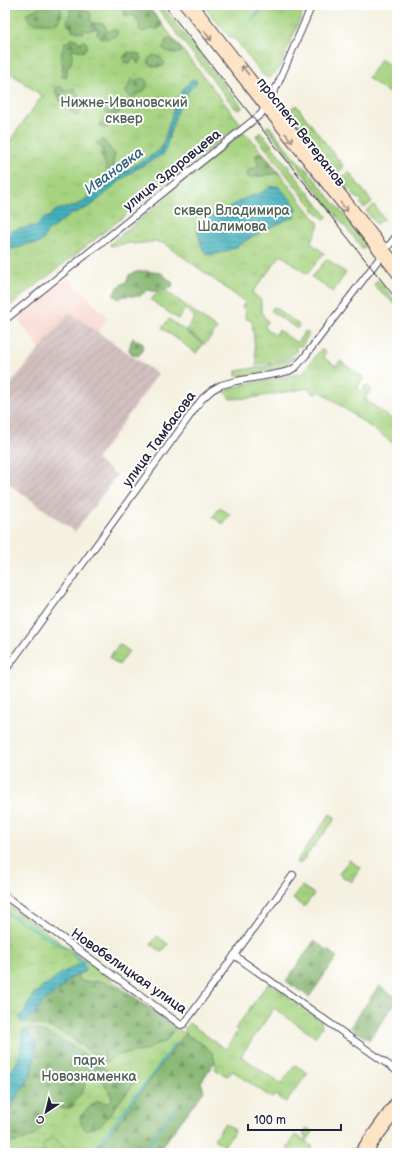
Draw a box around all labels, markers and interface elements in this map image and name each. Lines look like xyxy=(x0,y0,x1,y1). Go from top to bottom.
one-way arrow xyxy=(204,30,213,41)
one-way arrow xyxy=(241,64,249,75)
street label: проспект Ветеранов xyxy=(253,74,349,190)
park label: Нижне-Ивановский сквер xyxy=(60,94,188,127)
street label: улица Здоровцева xyxy=(120,125,225,215)
one-way arrow xyxy=(285,133,294,144)
water label: Ивановка xyxy=(81,143,148,199)
park label: сквер Владимира Шалимова xyxy=(174,202,291,235)
one-way arrow xyxy=(339,202,348,213)
street label: улица Тамбасова xyxy=(119,387,200,490)
street label: Новобелицкая улица xyxy=(68,925,191,1018)
park label: парк Новознаменка xyxy=(41,1052,137,1085)
north arrow xyxy=(26,1092,66,1132)
scale bar xyxy=(248,1106,341,1132)
text: С xyxy=(33,1112,47,1127)
text: 100 m xyxy=(254,1113,286,1128)

